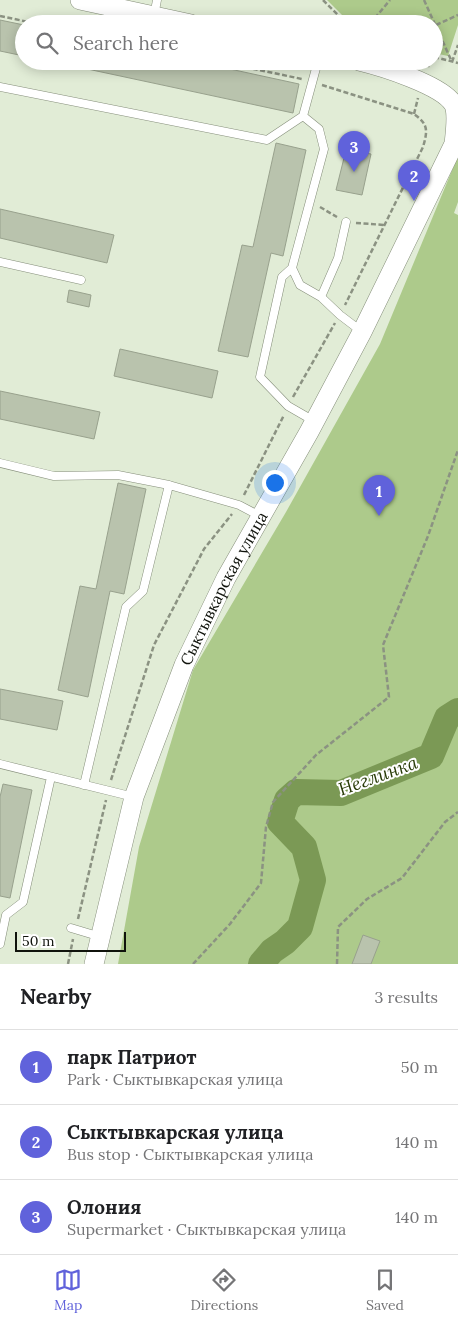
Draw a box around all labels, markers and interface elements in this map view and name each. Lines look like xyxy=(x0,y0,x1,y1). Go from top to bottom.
search box xyxy=(15,15,443,70)
icon: search xyxy=(33,29,61,57)
text: Search here xyxy=(73,31,179,55)
pin: 3 xyxy=(338,131,370,172)
pin: 2 xyxy=(398,160,430,201)
your location xyxy=(262,470,288,496)
pin: 1 xyxy=(363,475,395,516)
street label: Сыктывкарская улица xyxy=(175,508,272,669)
water label: Неглинка xyxy=(335,751,421,800)
scale bar xyxy=(15,929,126,952)
text: 50 m xyxy=(22,932,55,950)
text: Nearby xyxy=(20,983,91,1010)
text: 3 results xyxy=(374,987,438,1007)
text: парк Патриот xyxy=(67,1045,197,1069)
text: 1 xyxy=(33,1057,39,1077)
text: 50 m xyxy=(401,1057,438,1077)
text: Park · Сыктывкарская улица xyxy=(67,1069,283,1089)
text: Сыктывкарская улица xyxy=(67,1120,283,1144)
text: 2 xyxy=(32,1132,40,1152)
text: 140 m xyxy=(395,1132,438,1152)
text: Bus stop · Сыктывкарская улица xyxy=(67,1144,313,1164)
text: Олония xyxy=(67,1195,142,1219)
text: 3 xyxy=(32,1207,40,1227)
text: 140 m xyxy=(395,1207,438,1227)
text: Supermarket · Сыктывкарская улица xyxy=(67,1219,346,1239)
tab: Map xyxy=(54,1266,82,1314)
tab: Directions xyxy=(190,1266,258,1314)
tab: Saved xyxy=(366,1266,404,1314)

